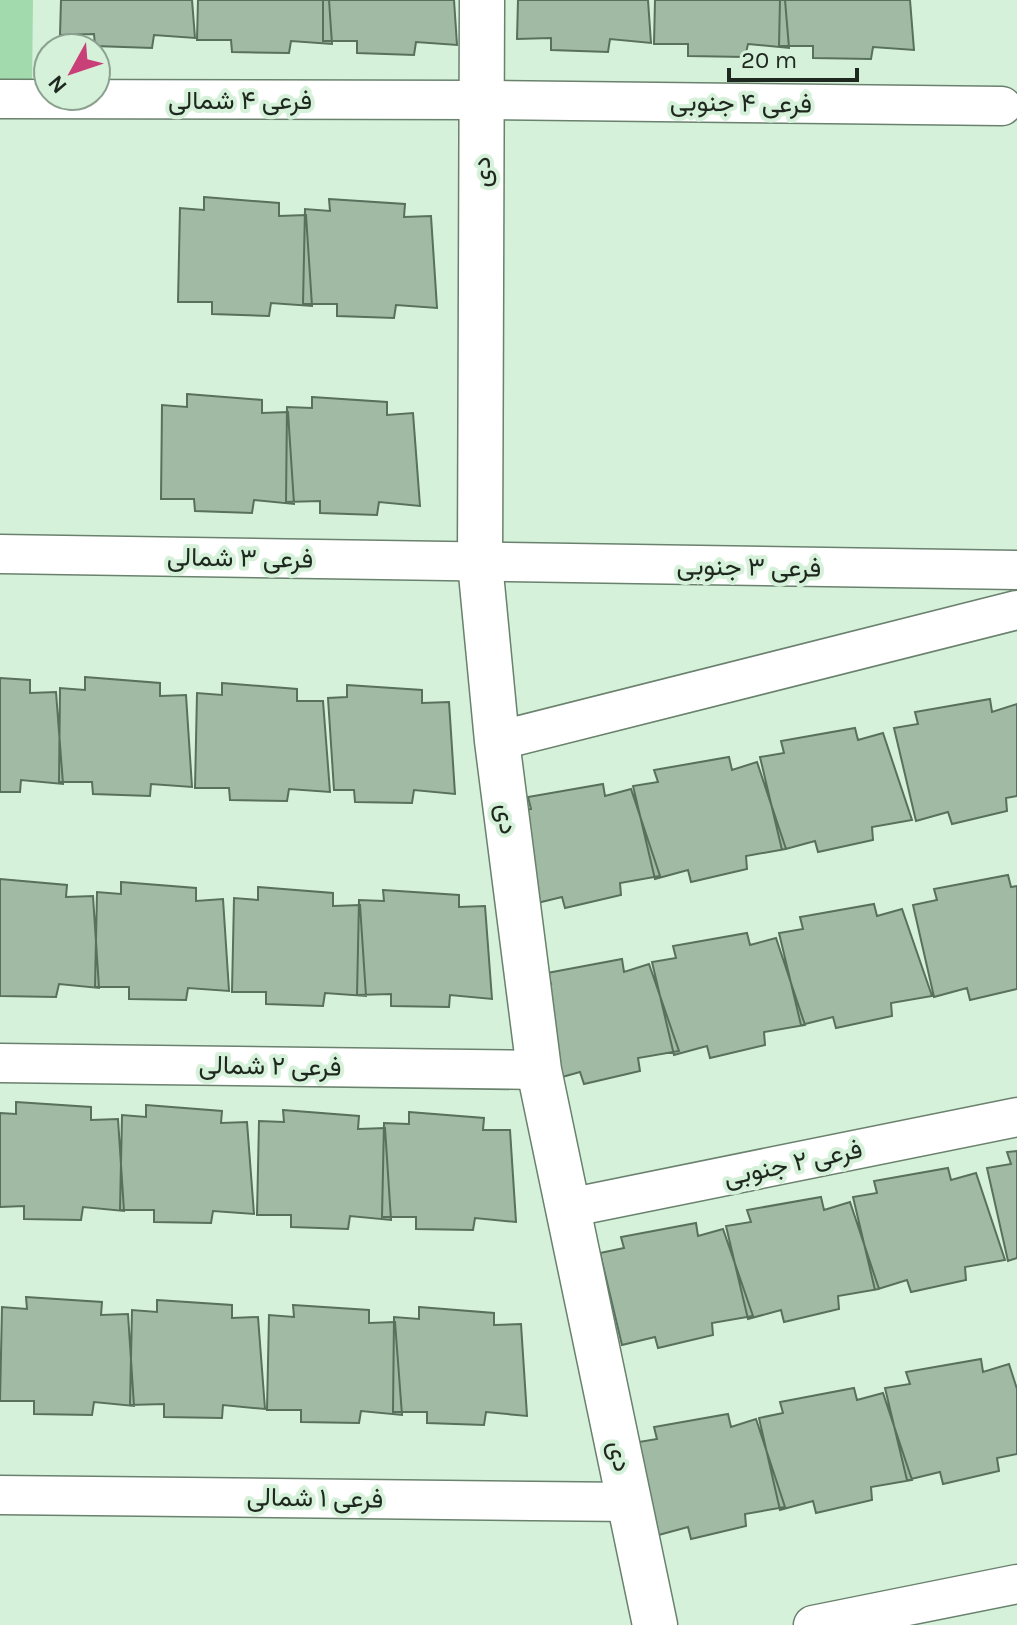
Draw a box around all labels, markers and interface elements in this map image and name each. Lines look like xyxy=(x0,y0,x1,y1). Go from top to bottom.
north arrow xyxy=(32,32,112,112)
scale bar xyxy=(729,32,857,82)
text: 20 m xyxy=(741,46,797,74)
text: N xyxy=(42,70,72,99)
street label: فرعی ۴ شمالی xyxy=(168,85,312,116)
street label: فرعی ۴ جنوبی xyxy=(670,86,812,120)
street label: دی xyxy=(466,157,497,187)
street label: فرعی ۳ شمالی xyxy=(167,541,313,575)
street label: فرعی ۳ جنوبی xyxy=(676,550,822,584)
street label: دی xyxy=(490,802,524,836)
street label: فرعی ۲ شمالی xyxy=(198,1049,342,1083)
street label: فرعی ۲ جنوبی xyxy=(721,1133,865,1193)
street label: دی xyxy=(602,1438,638,1474)
street label: فرعی ۱ شمالی xyxy=(246,1481,384,1515)

